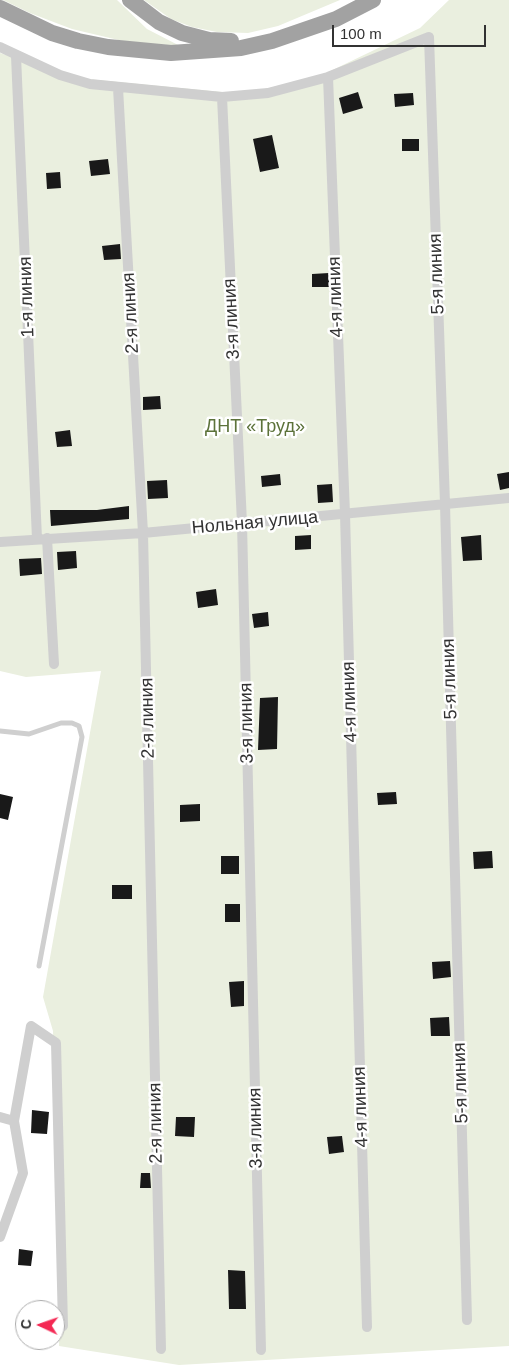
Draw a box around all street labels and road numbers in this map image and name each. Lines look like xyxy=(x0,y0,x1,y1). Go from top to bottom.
street label: 5-я линия xyxy=(425,233,449,315)
street label: 1-я линия xyxy=(15,256,39,338)
street label: 4-я линия xyxy=(324,256,348,338)
street label: 2-я линия xyxy=(118,272,144,354)
street label: 3-я линия xyxy=(219,278,245,360)
street label: Нольная улица xyxy=(191,507,319,539)
street label: 5-я линия xyxy=(438,638,462,720)
street label: 4-я линия xyxy=(338,661,362,743)
street label: 2-я линия xyxy=(136,677,160,759)
street label: 3-я линия xyxy=(235,682,259,764)
street label: 5-я линия xyxy=(449,1042,473,1124)
street label: 4-я линия xyxy=(349,1066,373,1148)
street label: 2-я линия xyxy=(144,1082,168,1164)
street label: 3-я линия xyxy=(244,1087,268,1169)

